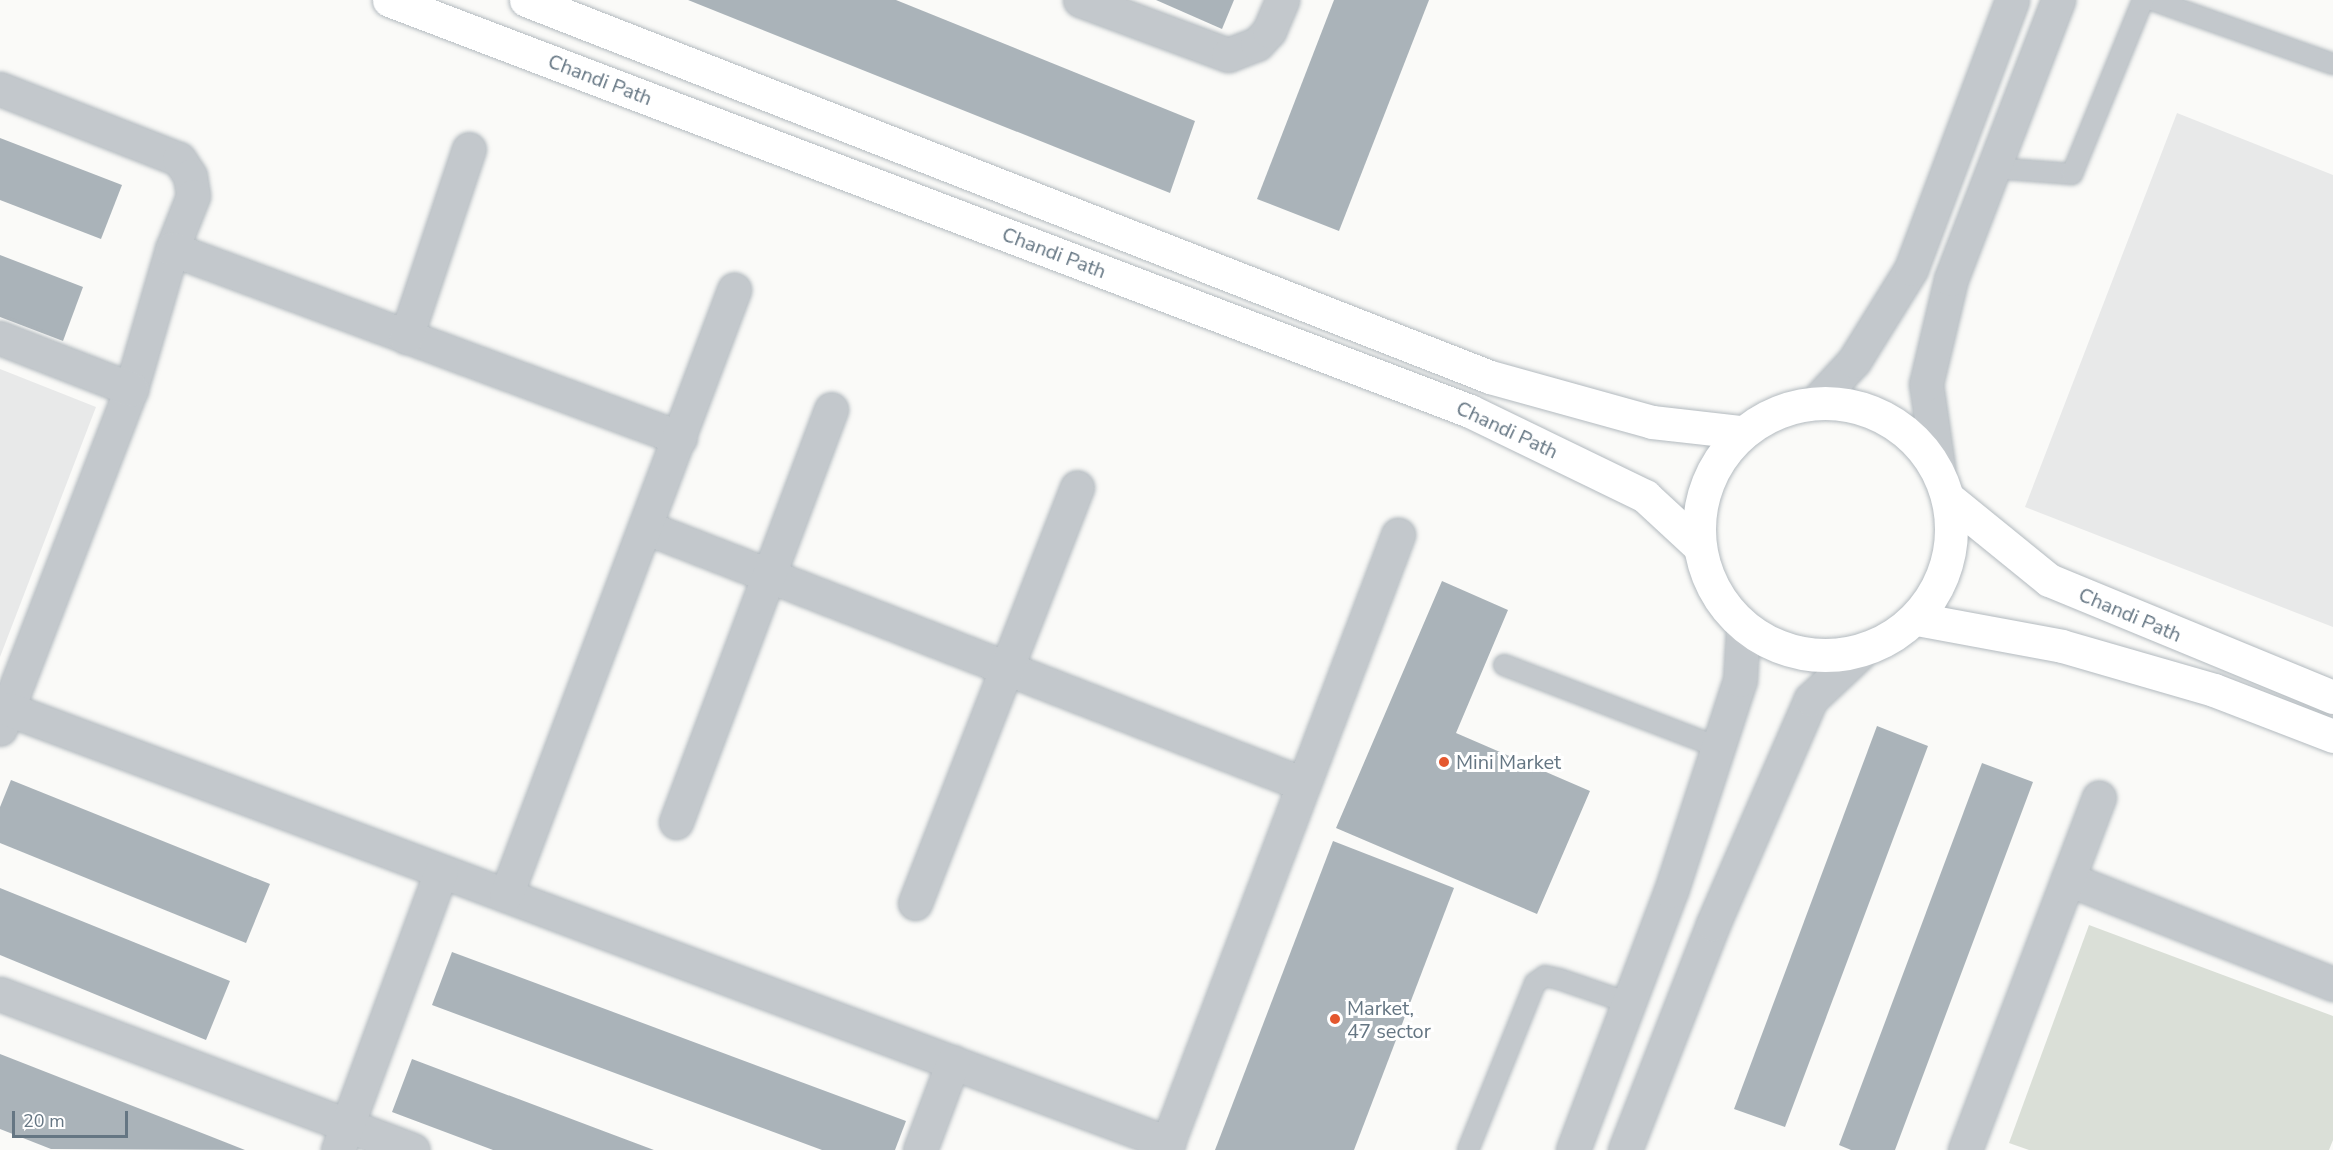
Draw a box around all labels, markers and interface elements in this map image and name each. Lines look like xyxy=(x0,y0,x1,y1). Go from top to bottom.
street label: Chandi Path xyxy=(545,49,655,111)
street label: Chandi Path xyxy=(999,222,1109,284)
street label: Chandi Path xyxy=(1452,396,1562,464)
street label: Chandi Path xyxy=(2075,583,2185,647)
place label: Mini Market xyxy=(1456,750,1561,774)
marker: Mini Market xyxy=(1437,755,1451,769)
place label: Market, 47 sector xyxy=(1347,996,1431,1043)
marker: Market, 47 sector xyxy=(1328,1012,1342,1026)
scale bar xyxy=(15,1099,130,1137)
text: 20 m xyxy=(23,1109,65,1133)

